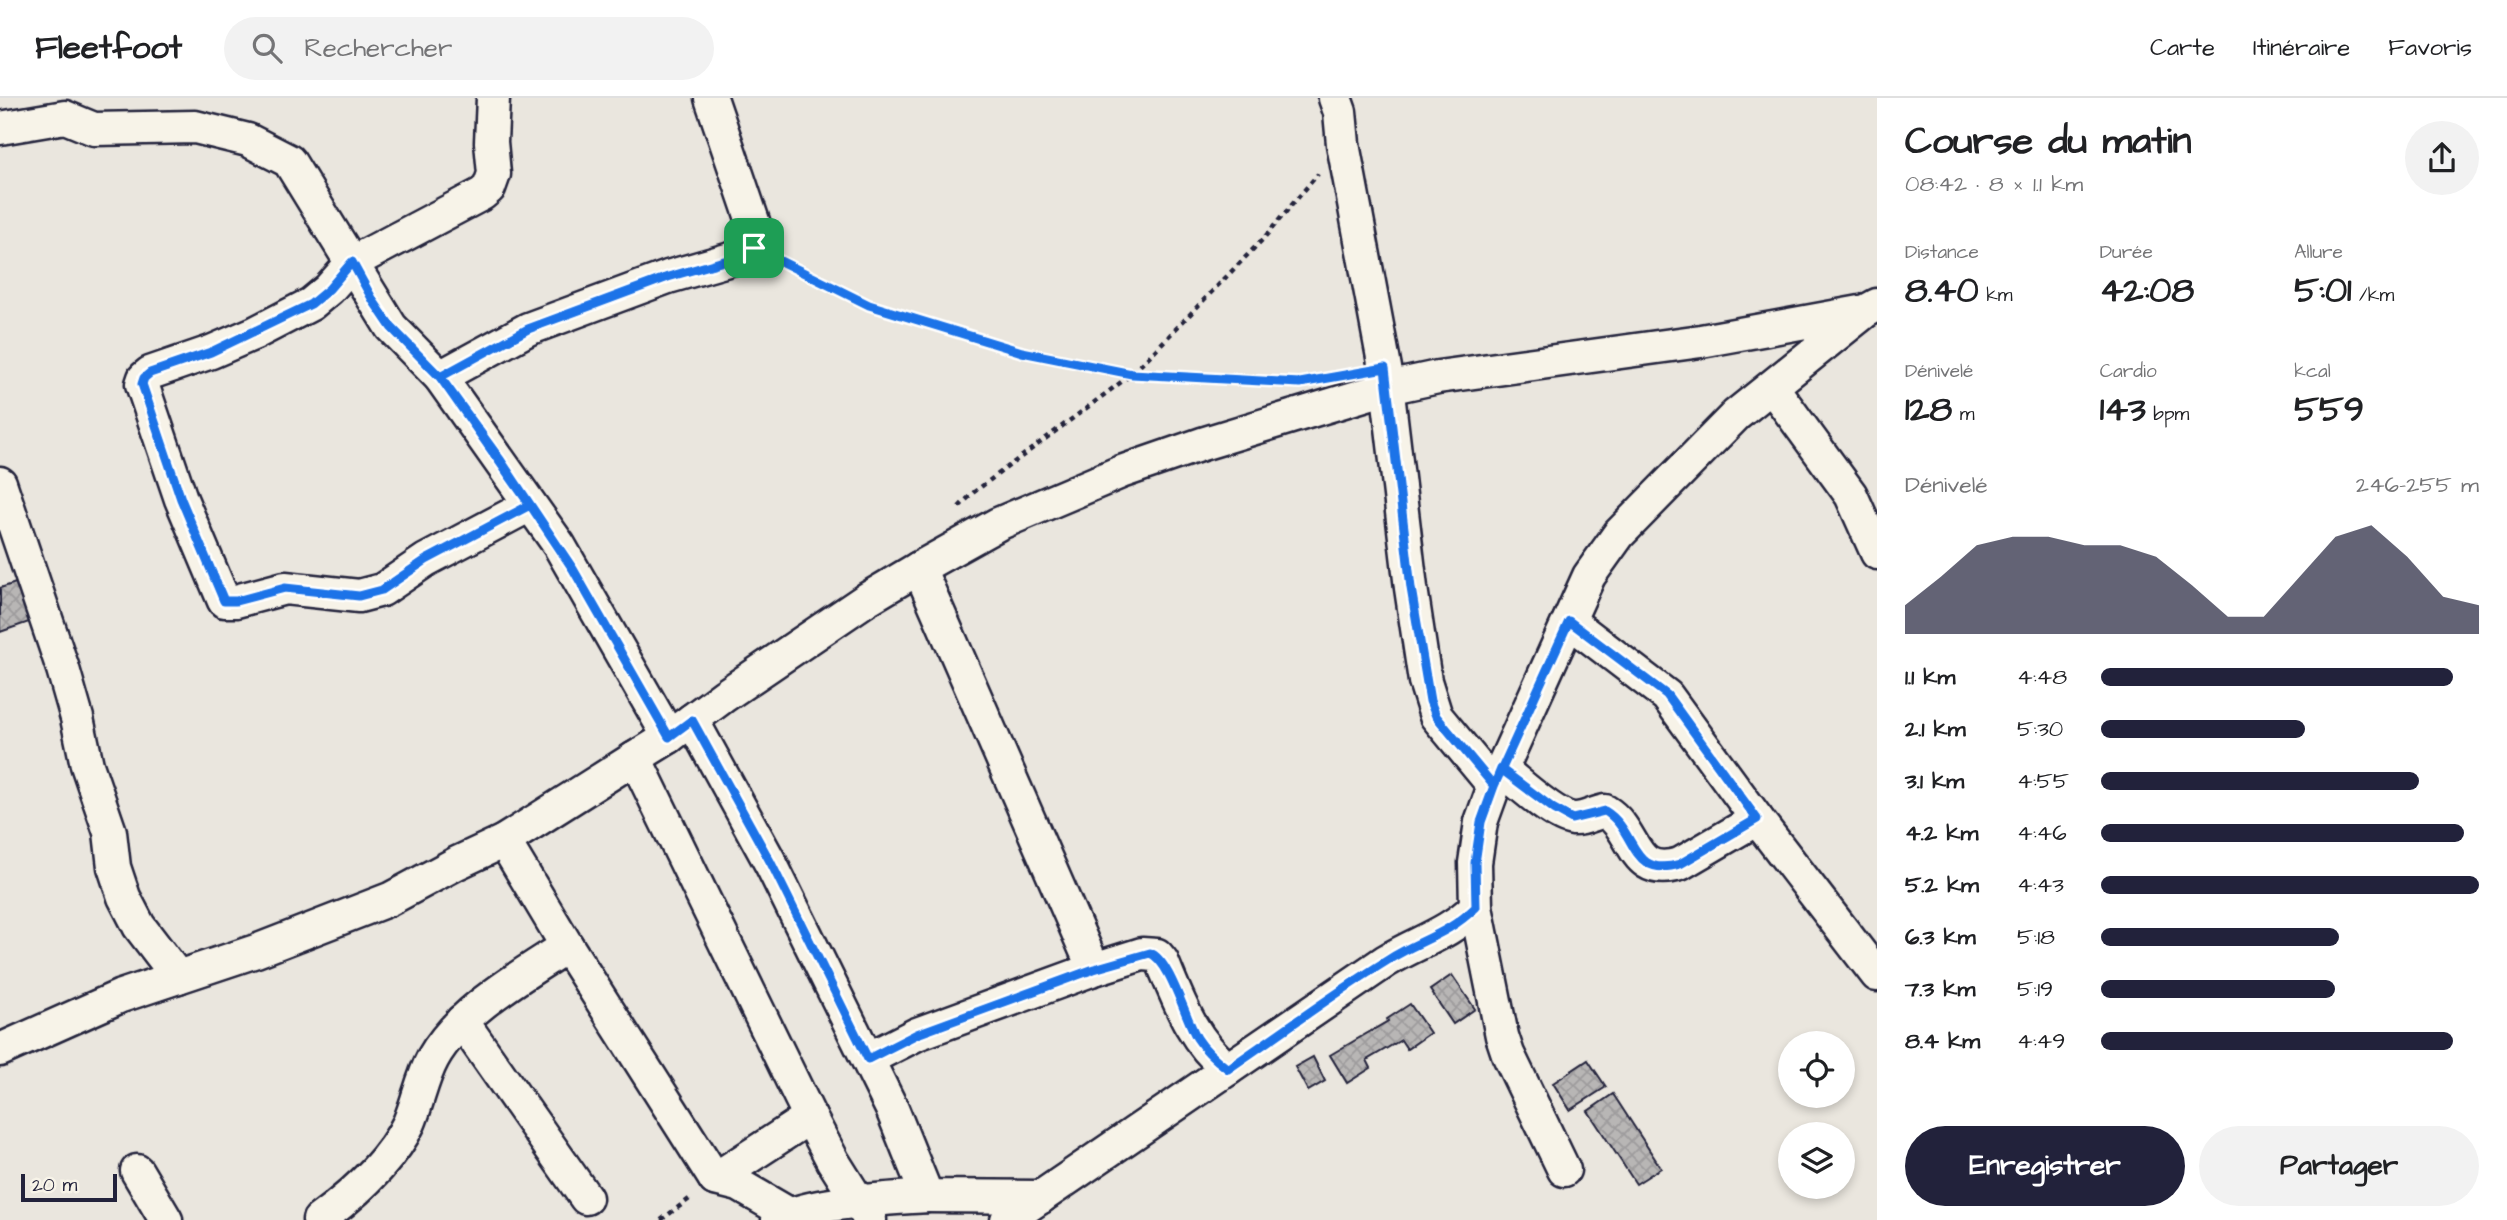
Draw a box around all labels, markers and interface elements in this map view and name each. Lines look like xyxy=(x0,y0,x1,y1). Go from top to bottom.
search box xyxy=(224,17,714,80)
text: Fleetfoot xyxy=(35,25,182,71)
icon: search xyxy=(248,29,286,67)
text: Rechercher xyxy=(304,30,452,66)
text: Carte xyxy=(2150,31,2215,65)
text: Itinéraire xyxy=(2253,31,2350,65)
text: Favoris xyxy=(2388,31,2472,65)
text: Course du matin xyxy=(1905,116,2191,168)
button: share xyxy=(2405,121,2479,195)
text: 08:42 · 8 × 1.1 km xyxy=(1905,168,2083,200)
pin xyxy=(724,218,784,278)
icon: arrive xyxy=(735,229,773,267)
text: Distance xyxy=(1905,239,1979,266)
text: Durée xyxy=(2100,239,2153,266)
text: Allure xyxy=(2294,239,2343,266)
text: 8.40 xyxy=(1905,266,1979,315)
text: 42:08 xyxy=(2100,266,2194,315)
text: 5:01 xyxy=(2294,266,2352,315)
text: km xyxy=(1979,282,2013,309)
text: /km xyxy=(2352,282,2394,309)
text: Dénivelé xyxy=(1905,358,1973,385)
text: Cardio xyxy=(2100,358,2157,385)
text: kcal xyxy=(2294,358,2331,385)
text: 128 xyxy=(1905,385,1952,434)
text: 143 xyxy=(2100,385,2146,434)
text: 559 xyxy=(2294,385,2364,434)
text: m xyxy=(1952,401,1975,428)
text: bpm xyxy=(2146,401,2189,428)
text: Dénivelé xyxy=(1905,469,1988,501)
text: 246–255 m xyxy=(2356,469,2479,501)
text: 1.1 km xyxy=(1905,661,1955,693)
text: 4:48 xyxy=(2017,661,2067,693)
text: 2.1 km xyxy=(1905,713,1966,745)
text: 5:30 xyxy=(2017,713,2063,745)
text: 3.1 km xyxy=(1905,765,1964,797)
text: 4:55 xyxy=(2017,765,2069,797)
text: 4.2 km xyxy=(1905,817,1978,849)
text: 4:46 xyxy=(2017,817,2067,849)
text: 5.2 km xyxy=(1905,869,1979,901)
text: 4:43 xyxy=(2017,869,2064,901)
text: 6.3 km xyxy=(1905,921,1976,953)
text: 5:18 xyxy=(2017,921,2055,953)
text: 7.3 km xyxy=(1905,973,1975,1005)
text: 5:19 xyxy=(2017,973,2053,1005)
text: 8.4 km xyxy=(1905,1025,1980,1057)
text: 4:49 xyxy=(2017,1025,2065,1057)
map controls xyxy=(1778,1031,1855,1199)
button: locate xyxy=(1778,1031,1855,1108)
button: layers xyxy=(1778,1122,1855,1199)
button: Enregistrer xyxy=(1905,1126,2185,1206)
button: Partager xyxy=(2199,1126,2479,1206)
scale bar xyxy=(21,1171,117,1203)
text: 20 m xyxy=(32,1172,77,1199)

